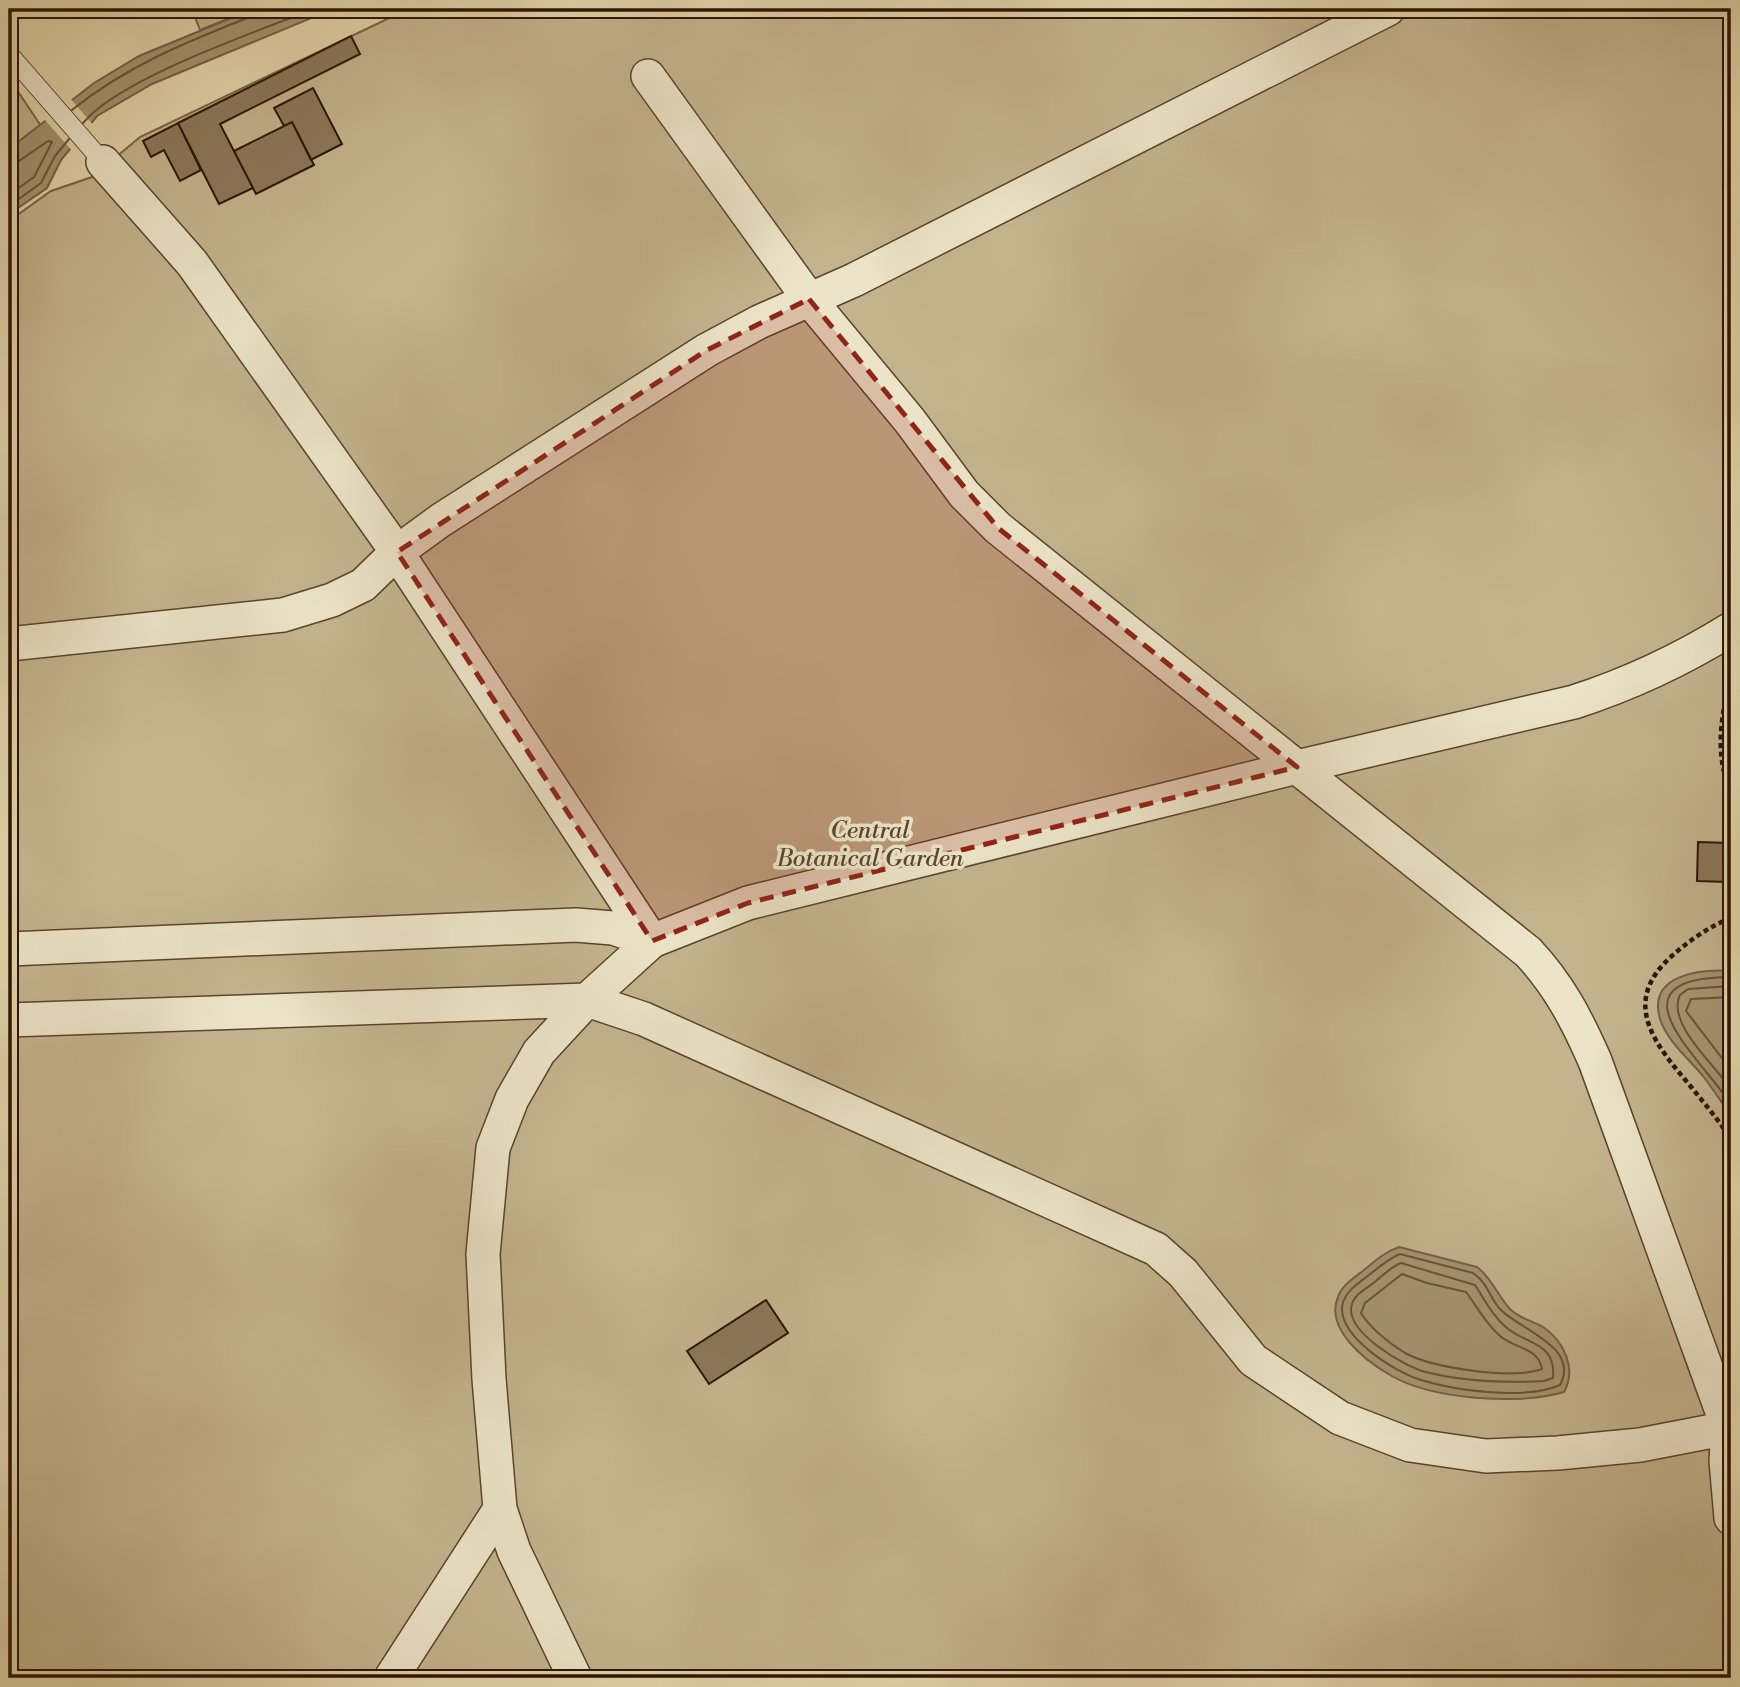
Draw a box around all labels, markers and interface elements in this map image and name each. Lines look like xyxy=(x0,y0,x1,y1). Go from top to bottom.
park label: Central Botanical Garden xyxy=(776,816,964,874)

